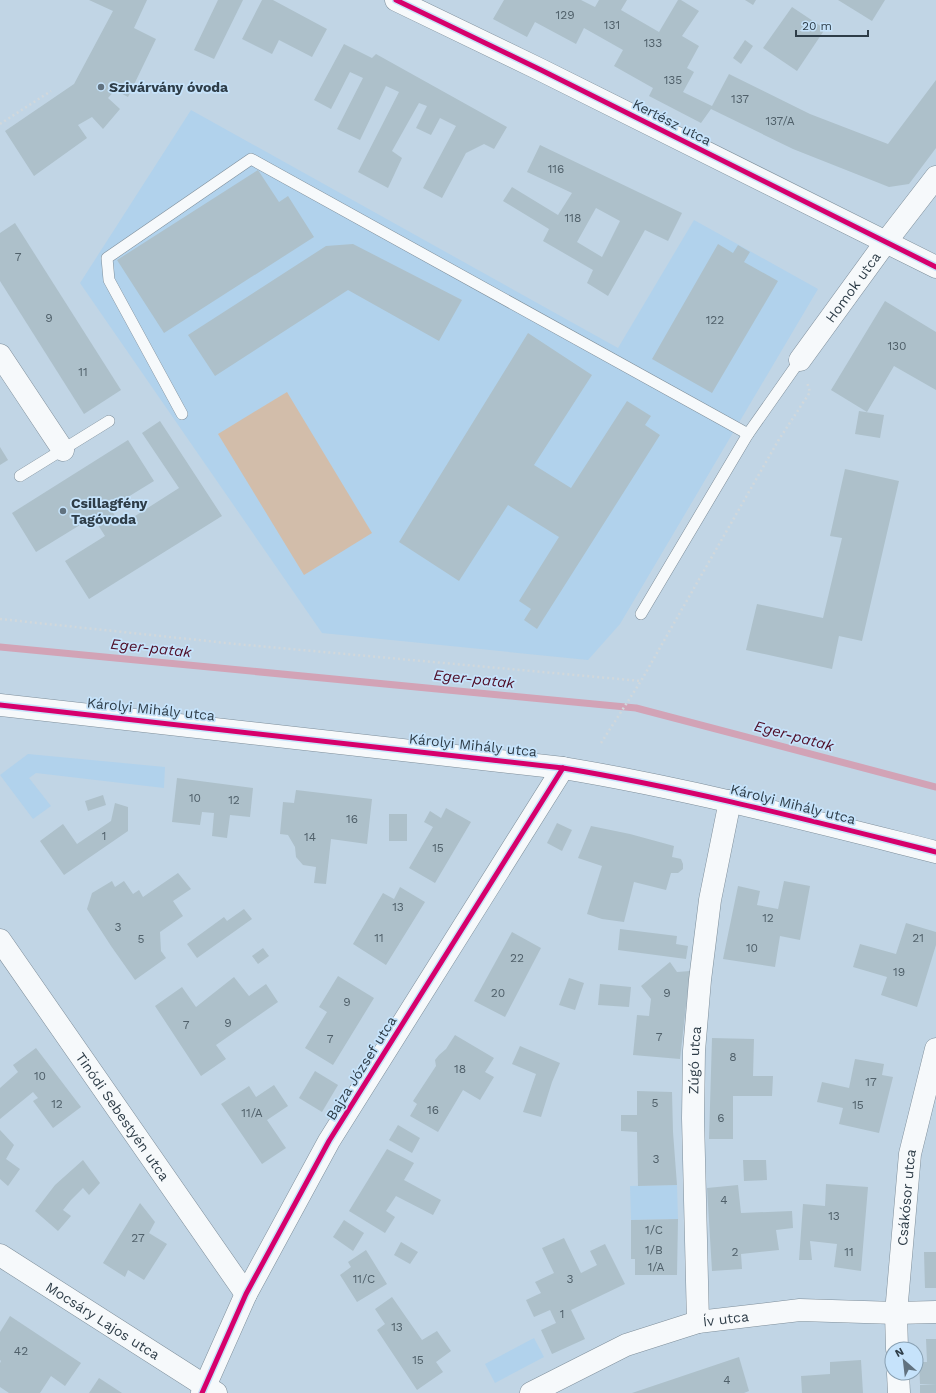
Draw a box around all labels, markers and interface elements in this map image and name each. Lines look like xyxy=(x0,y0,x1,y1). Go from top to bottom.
house number: 129 xyxy=(555,8,575,22)
scale bar xyxy=(796,12,868,38)
house number: 131 xyxy=(604,18,620,32)
text: 20 m xyxy=(802,19,832,33)
house number: 133 xyxy=(644,36,662,50)
house number: 135 xyxy=(664,73,682,87)
place label: Szivárvány óvoda xyxy=(109,79,229,95)
marker: Szivárvány óvoda xyxy=(96,82,106,92)
house number: 137 xyxy=(731,92,749,106)
street label: Kertész utca xyxy=(630,95,714,149)
house number: 137/A xyxy=(765,114,795,128)
house number: 116 xyxy=(548,162,564,176)
house number: 118 xyxy=(565,211,581,225)
street label: Homok utca xyxy=(822,249,884,325)
house number: 7 xyxy=(15,250,22,264)
house number: 9 xyxy=(45,311,53,325)
house number: 122 xyxy=(706,313,724,327)
house number: 130 xyxy=(887,339,907,353)
house number: 11 xyxy=(78,365,88,379)
place label: Csillagfény Tagóvoda xyxy=(71,495,148,527)
marker: Csillagfény Tagóvoda xyxy=(58,506,68,516)
water label: Eger-patak xyxy=(110,635,193,661)
water label: Eger-patak xyxy=(433,666,516,692)
street label: Károlyi Mihály utca xyxy=(86,694,216,724)
water label: Eger-patak xyxy=(752,717,836,755)
street label: Károlyi Mihály utca xyxy=(408,730,538,760)
street label: Károlyi Mihály utca xyxy=(729,781,857,827)
house number: 10 xyxy=(189,791,201,805)
house number: 12 xyxy=(228,793,240,807)
house number: 16 xyxy=(346,812,358,826)
house number: 1 xyxy=(102,829,106,843)
house number: 14 xyxy=(304,830,316,844)
house number: 15 xyxy=(432,841,444,855)
house number: 13 xyxy=(392,900,404,914)
house number: 12 xyxy=(762,911,774,925)
house number: 3 xyxy=(115,920,122,934)
house number: 11 xyxy=(374,931,384,945)
house number: 21 xyxy=(912,931,924,945)
house number: 5 xyxy=(138,932,145,946)
house number: 10 xyxy=(746,941,758,955)
house number: 22 xyxy=(510,951,524,965)
house number: 19 xyxy=(893,965,905,979)
house number: 20 xyxy=(491,986,505,1000)
house number: 9 xyxy=(663,986,671,1000)
house number: 9 xyxy=(343,995,351,1009)
street label: Bajza József utca xyxy=(323,1013,399,1123)
house number: 9 xyxy=(224,1016,232,1030)
house number: 7 xyxy=(183,1018,190,1032)
street label: Zúgó utca xyxy=(685,1025,704,1094)
house number: 7 xyxy=(656,1030,663,1044)
house number: 7 xyxy=(327,1032,334,1046)
street label: Tinódi Sebestyén utca xyxy=(73,1049,173,1184)
house number: 8 xyxy=(729,1050,737,1064)
house number: 18 xyxy=(454,1062,466,1076)
house number: 10 xyxy=(34,1069,46,1083)
house number: 17 xyxy=(865,1075,877,1089)
house number: 5 xyxy=(652,1096,659,1110)
house number: 12 xyxy=(51,1097,63,1111)
house number: 15 xyxy=(852,1098,864,1112)
house number: 16 xyxy=(427,1103,439,1117)
house number: 11/A xyxy=(241,1106,263,1120)
house number: 6 xyxy=(717,1111,725,1125)
street label: Csákósor utca xyxy=(894,1147,919,1247)
house number: 3 xyxy=(653,1152,660,1166)
house number: 4 xyxy=(720,1193,728,1207)
house number: 13 xyxy=(828,1209,840,1223)
house number: 1/C xyxy=(645,1223,663,1237)
house number: 27 xyxy=(131,1231,145,1245)
house number: 1/B xyxy=(645,1243,663,1257)
house number: 2 xyxy=(732,1245,739,1259)
house number: 11 xyxy=(844,1245,854,1259)
house number: 1/A xyxy=(648,1260,664,1274)
house number: 11/C xyxy=(353,1272,375,1286)
house number: 3 xyxy=(567,1272,574,1286)
street label: Mocsáry Lajos utca xyxy=(43,1278,163,1363)
house number: 1 xyxy=(560,1307,564,1321)
street label: Ív utca xyxy=(702,1308,750,1329)
house number: 13 xyxy=(391,1320,403,1334)
north arrow xyxy=(884,1341,924,1381)
house number: 42 xyxy=(14,1344,28,1358)
text: N xyxy=(893,1345,906,1360)
house number: 15 xyxy=(412,1353,424,1367)
house number: 4 xyxy=(723,1373,731,1387)

